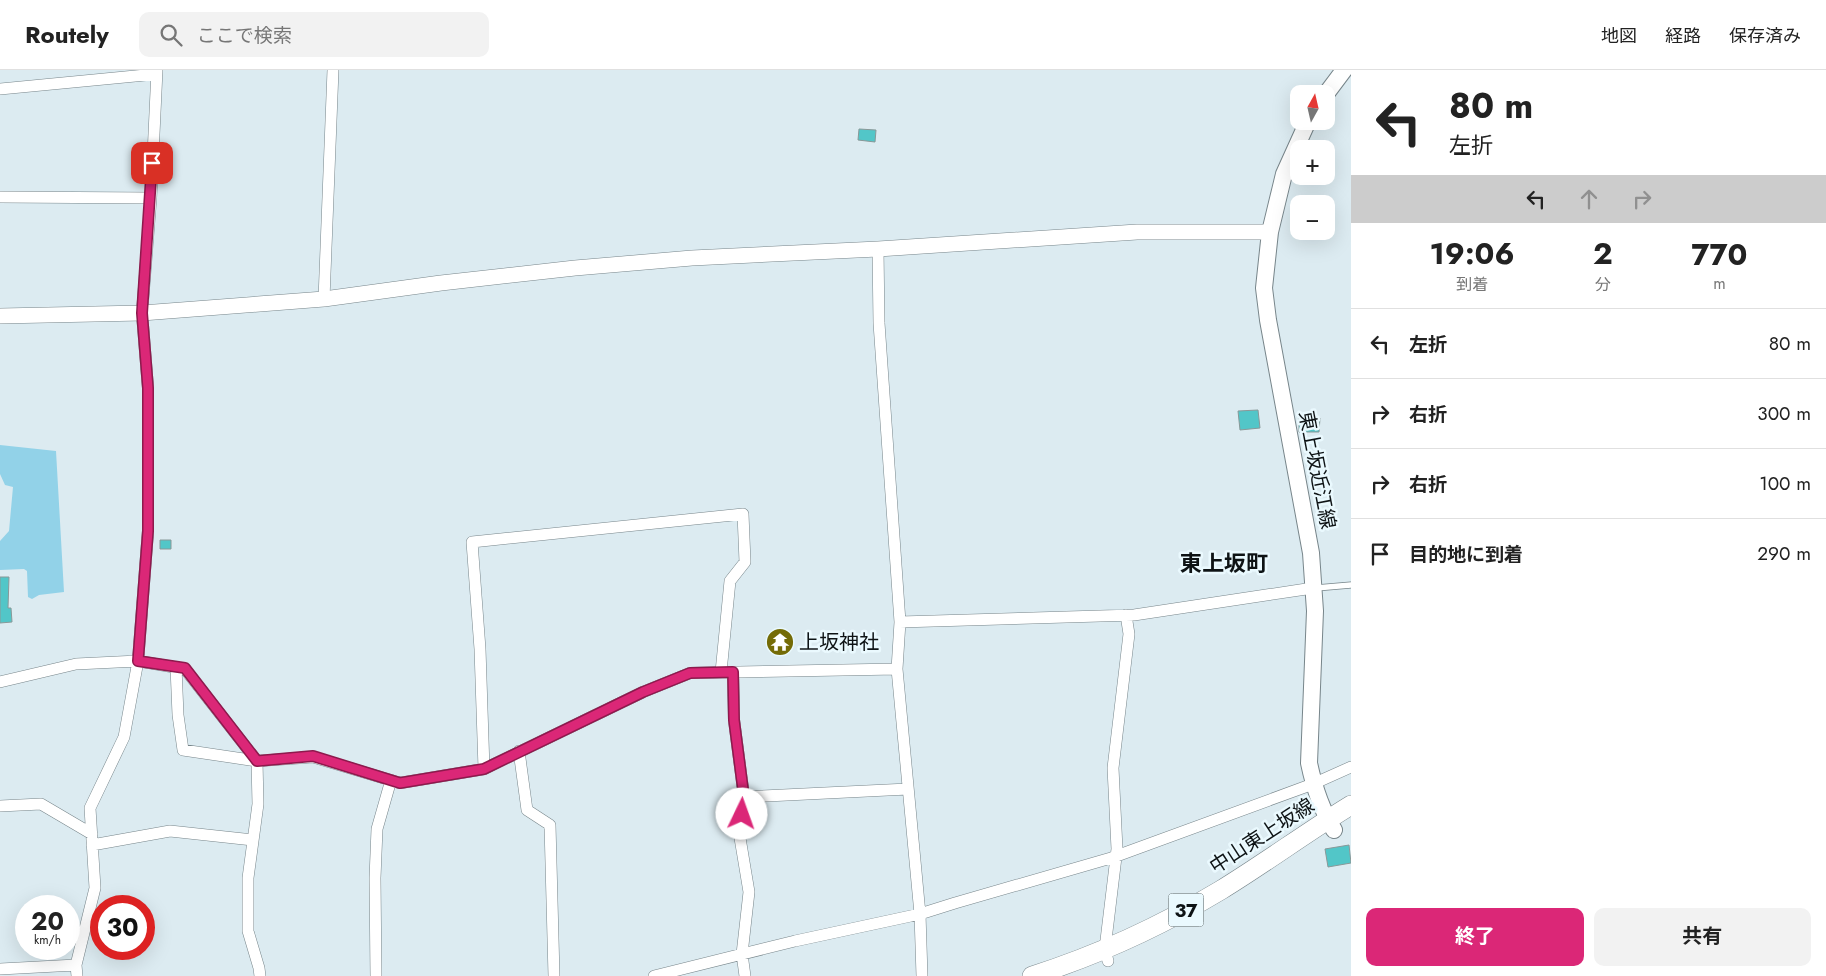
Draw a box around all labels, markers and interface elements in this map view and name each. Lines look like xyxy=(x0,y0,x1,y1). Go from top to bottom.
search box xyxy=(139,12,489,57)
text: Routely xyxy=(25,17,109,52)
icon: search xyxy=(157,21,185,49)
text: ここで検索 xyxy=(197,22,292,49)
text: 地図 xyxy=(1601,23,1637,49)
text: 経路 xyxy=(1665,23,1701,49)
text: 保存済み xyxy=(1729,23,1801,49)
text: 80 m xyxy=(1449,81,1533,131)
north arrow xyxy=(1290,85,1335,130)
map controls xyxy=(1290,85,1335,240)
icon: left xyxy=(1366,90,1431,155)
text: 左折 xyxy=(1449,129,1493,161)
button: + xyxy=(1290,140,1335,185)
pin xyxy=(131,142,173,184)
icon: arrive xyxy=(138,149,166,177)
icon: left xyxy=(1522,185,1550,213)
icon: ahead xyxy=(1575,185,1603,213)
icon: right xyxy=(1628,185,1656,213)
button: − xyxy=(1290,195,1335,240)
text: 19:06 xyxy=(1430,232,1515,275)
text: 2 xyxy=(1593,232,1613,275)
text: 770 xyxy=(1691,233,1747,276)
text: m xyxy=(1713,272,1726,295)
text: 到着 xyxy=(1456,273,1488,296)
text: 分 xyxy=(1595,273,1611,296)
icon: left xyxy=(1366,330,1394,358)
text: 80 m xyxy=(1769,330,1811,357)
text: 左折 xyxy=(1409,331,1447,358)
icon: right xyxy=(1366,400,1394,428)
text: 300 m xyxy=(1757,400,1811,427)
text: 右折 xyxy=(1409,401,1447,428)
street label: 東上坂近江線 xyxy=(1291,408,1343,532)
icon: right xyxy=(1366,470,1394,498)
text: 100 m xyxy=(1759,470,1811,497)
text: 右折 xyxy=(1409,471,1447,498)
icon: arrive xyxy=(1366,540,1394,568)
text: 290 m xyxy=(1757,540,1811,567)
text: 目的地に到着 xyxy=(1409,541,1523,568)
district label: 東上坂町 xyxy=(1180,547,1268,579)
temple icon: 上坂神社 xyxy=(765,627,795,657)
place label: 上坂神社 xyxy=(799,628,879,657)
position arrow xyxy=(715,787,767,839)
street label: 中山東上坂線 xyxy=(1204,791,1320,881)
road number: 37 xyxy=(1168,894,1204,926)
speed limit sign: 30 xyxy=(90,895,155,960)
text: 20 xyxy=(31,903,64,939)
button: 終了 xyxy=(1366,908,1584,966)
button: 共有 xyxy=(1594,908,1811,966)
text: km/h xyxy=(34,931,61,949)

